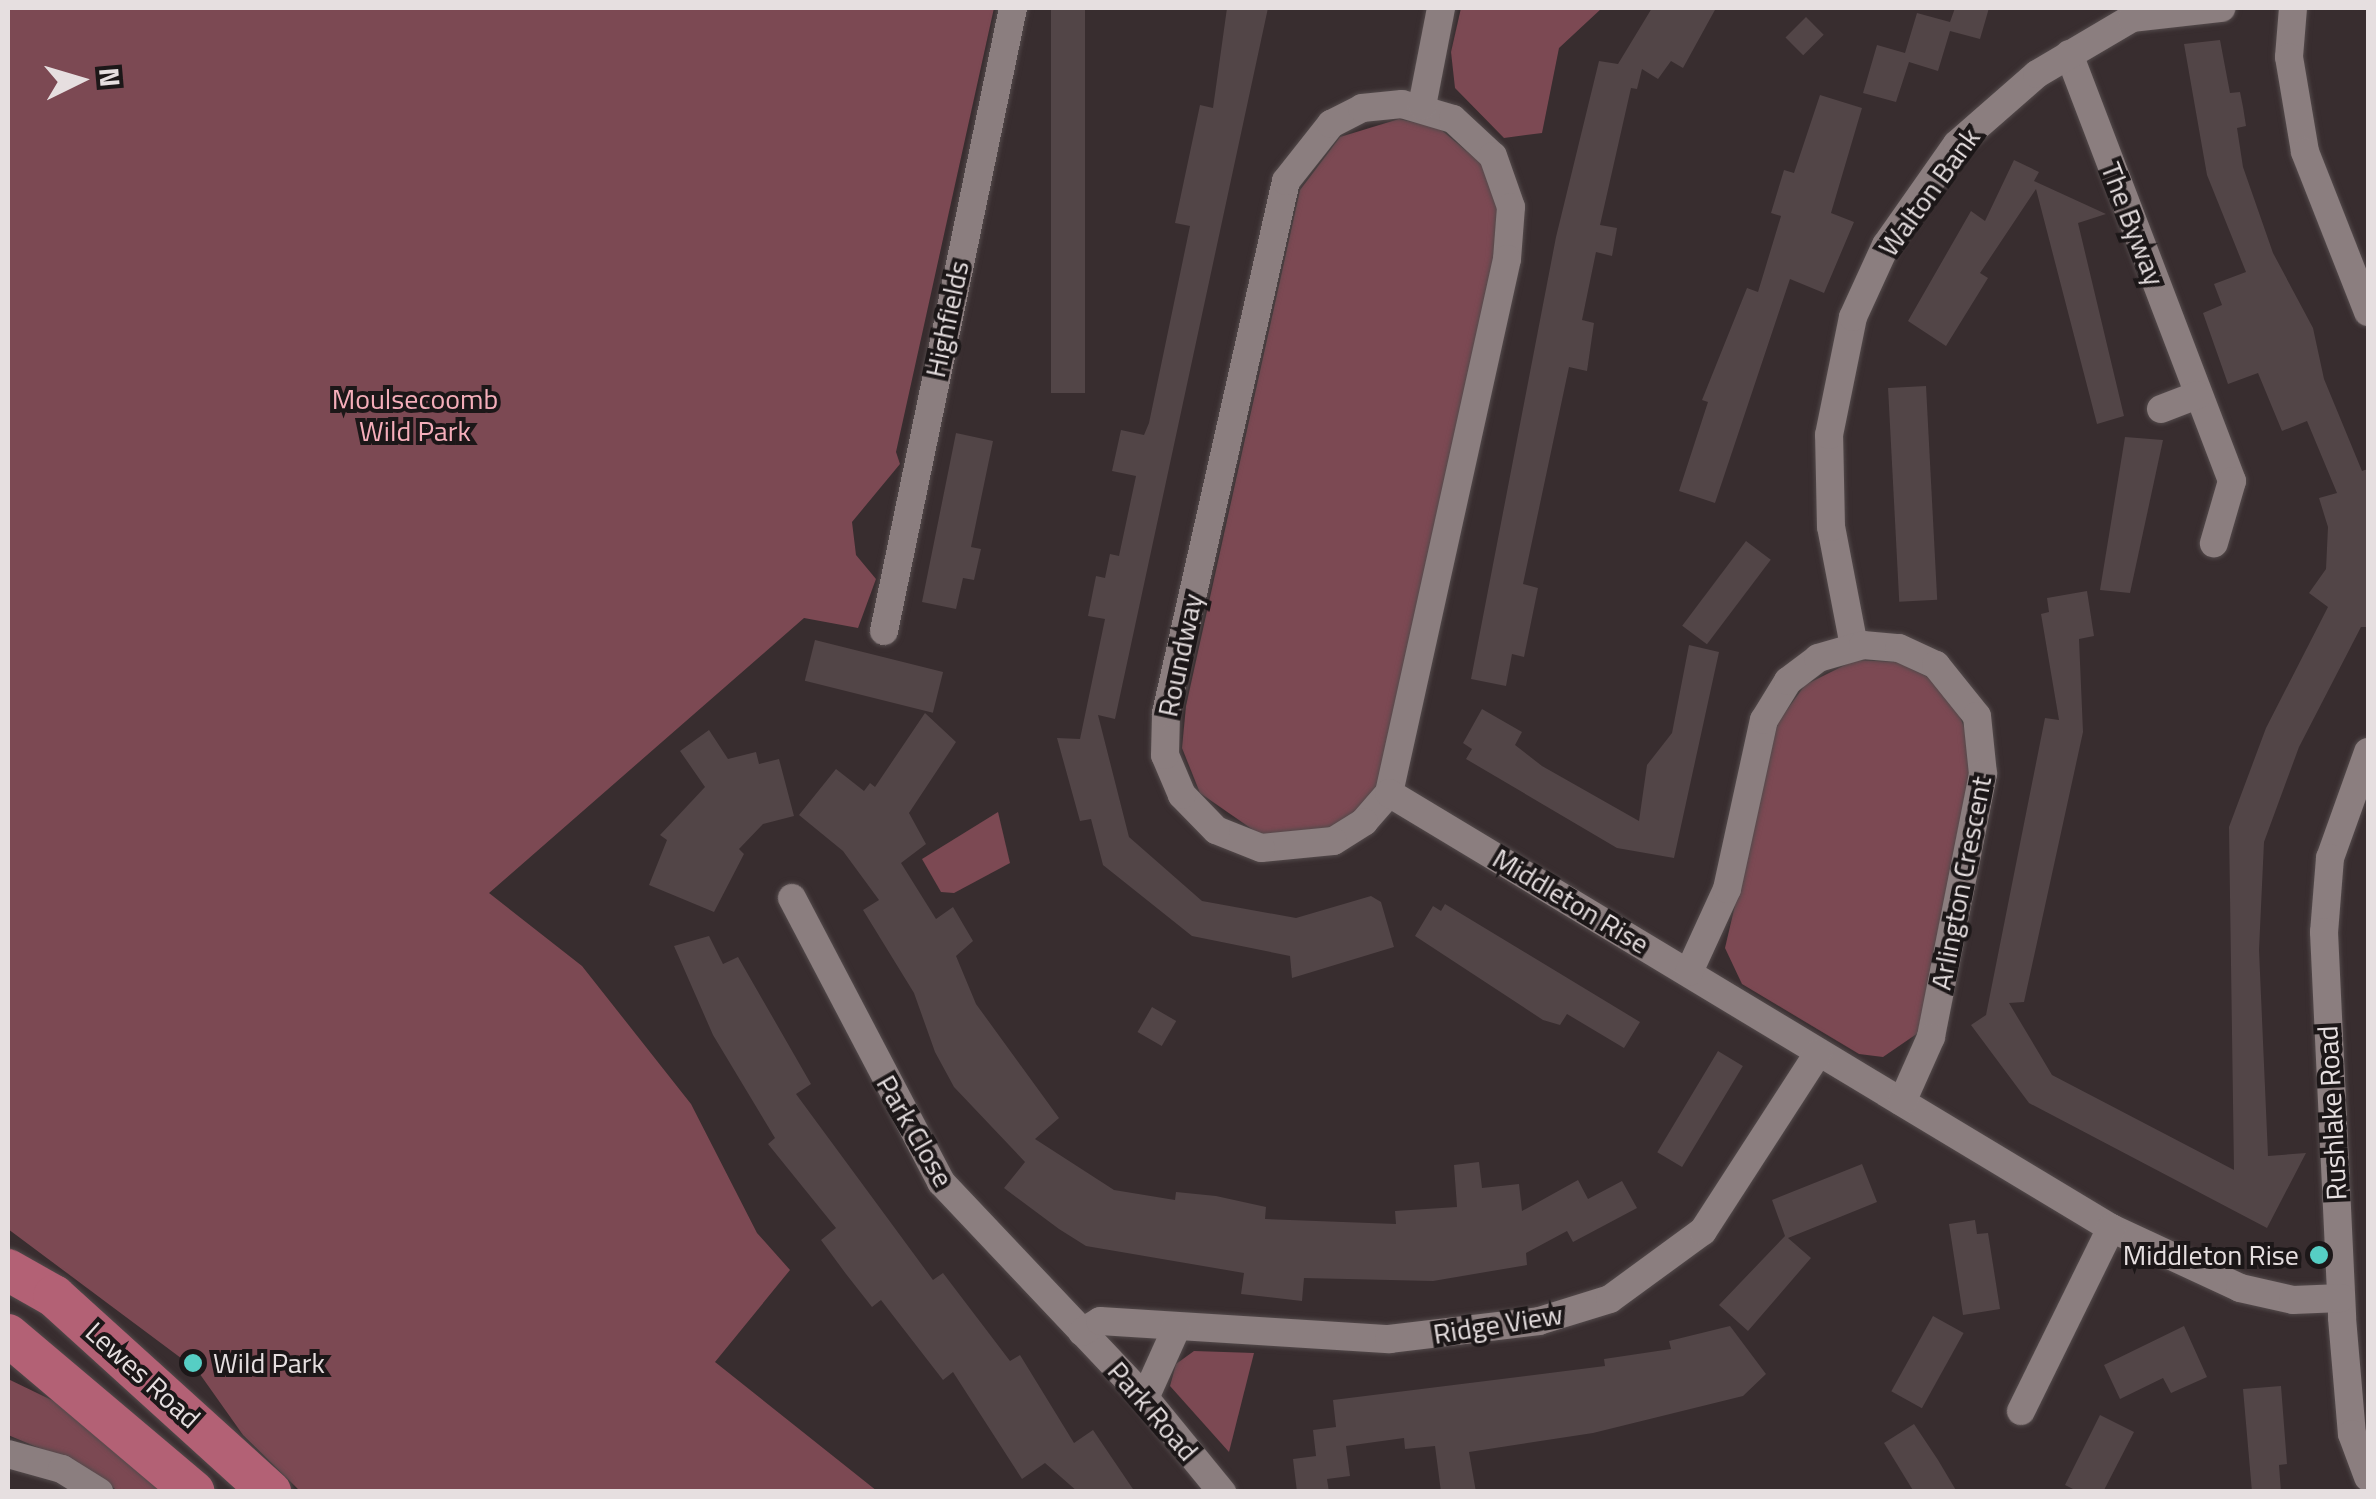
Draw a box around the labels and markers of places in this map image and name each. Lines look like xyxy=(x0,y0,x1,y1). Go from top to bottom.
place label: Middleton Rise xyxy=(2123,1238,2299,1272)
marker: Middleton Rise xyxy=(2308,1244,2330,1266)
place label: Wild Park xyxy=(213,1346,325,1380)
marker: Wild Park xyxy=(182,1352,204,1374)

